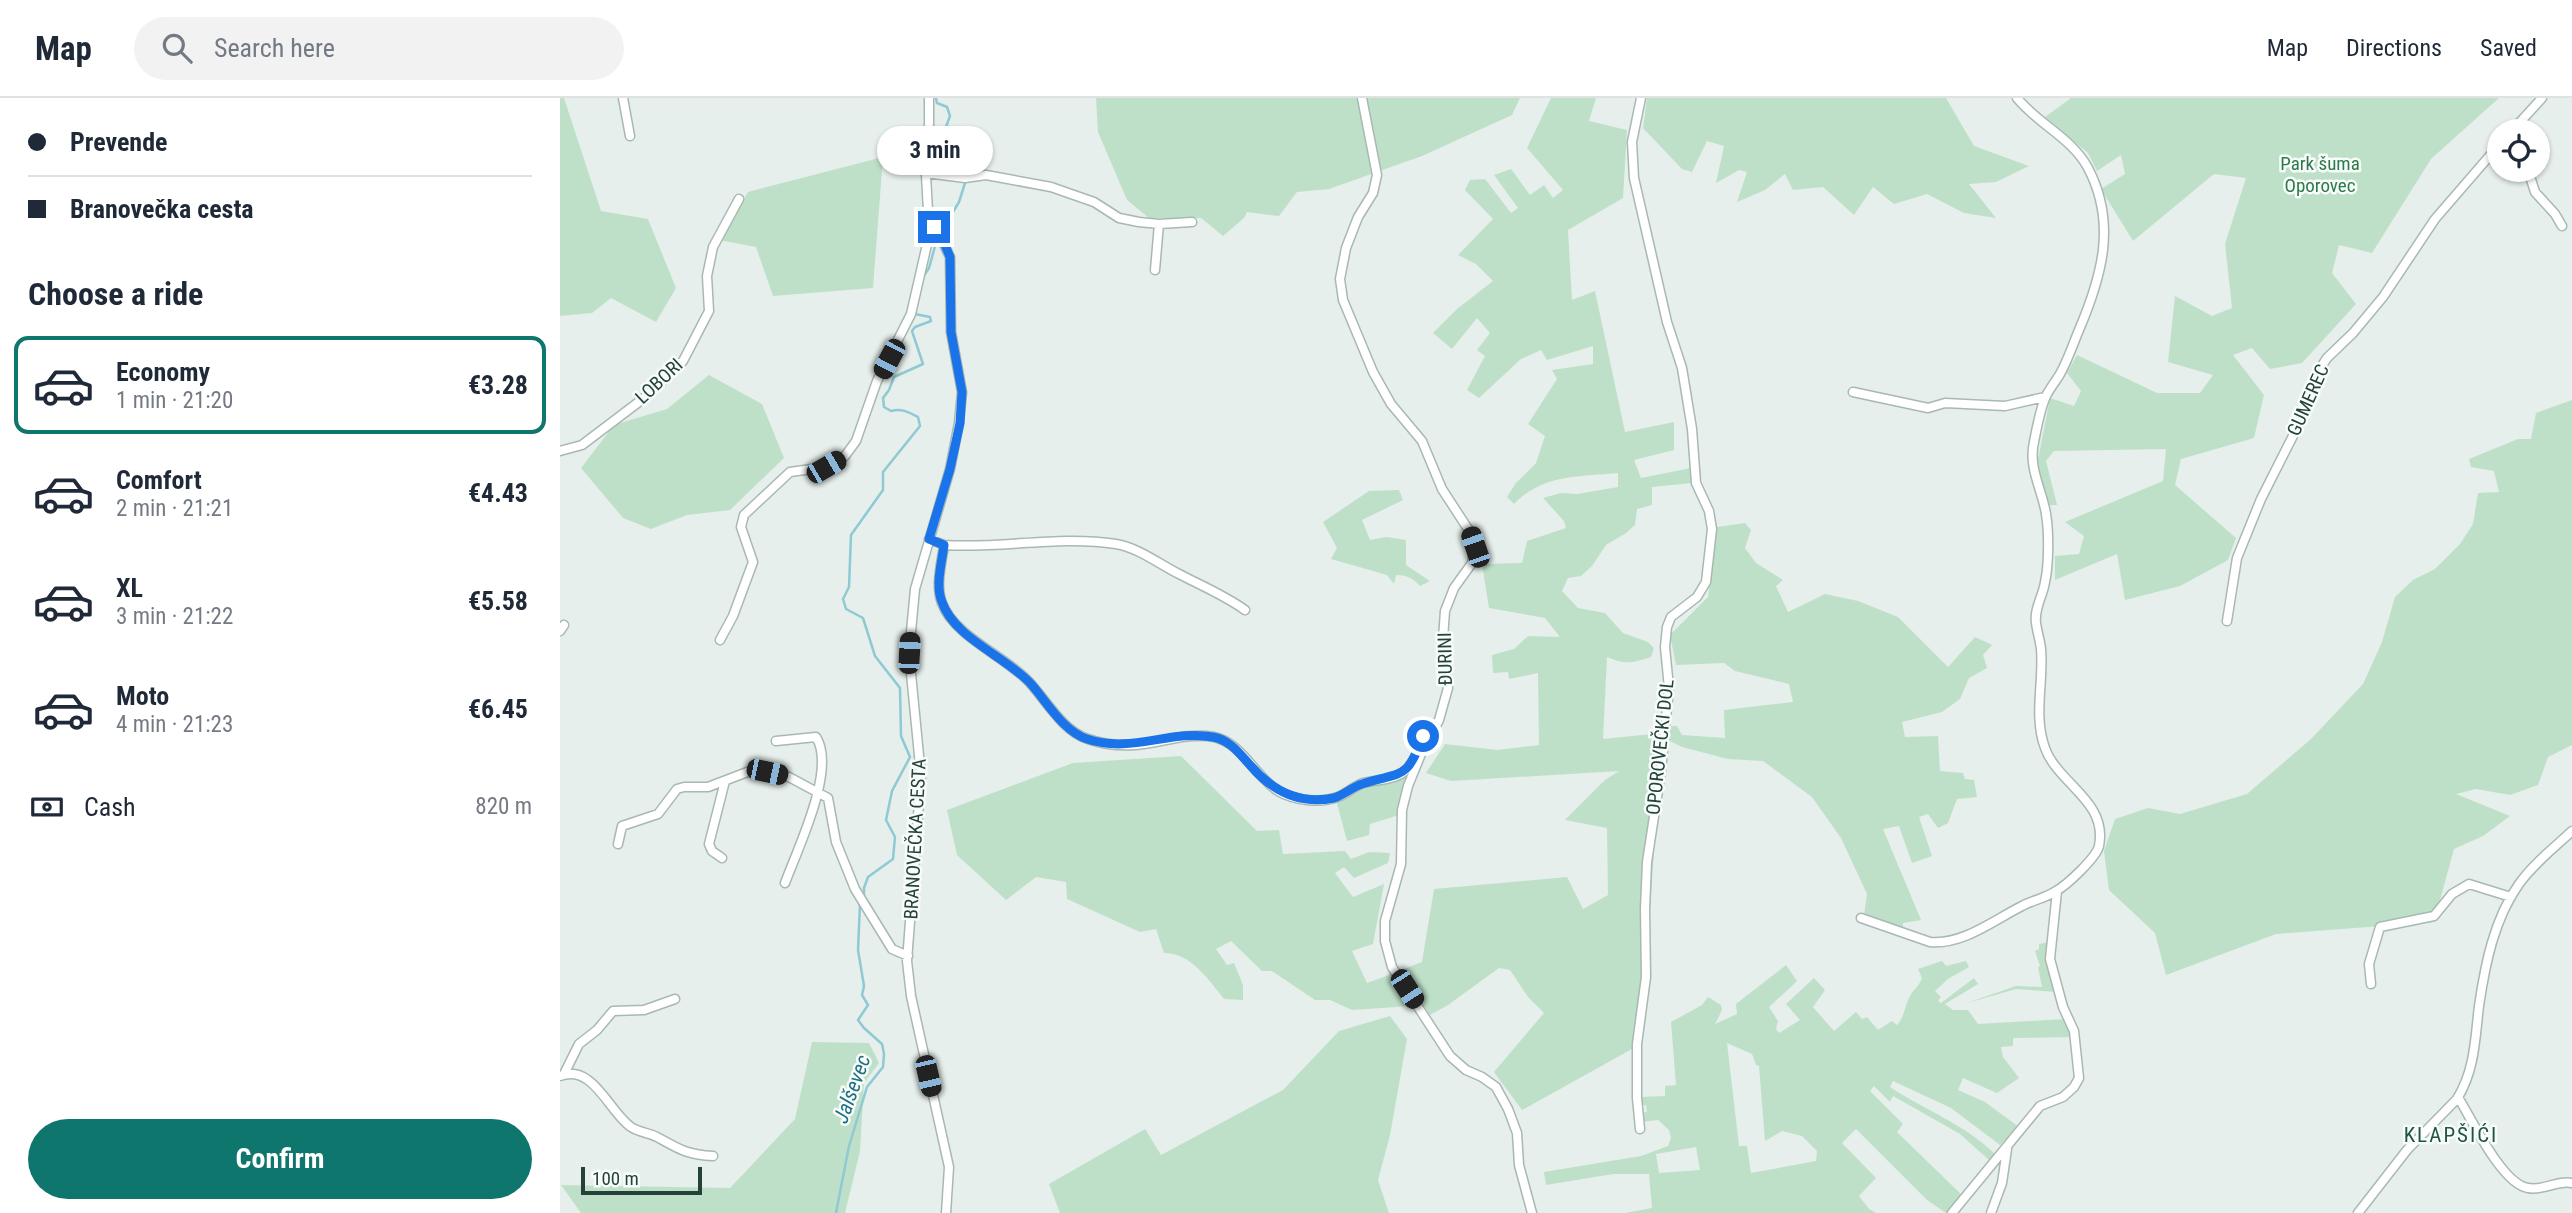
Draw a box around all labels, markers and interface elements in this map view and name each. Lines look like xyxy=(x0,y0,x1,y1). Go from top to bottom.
search box xyxy=(134,17,624,80)
text: Map xyxy=(35,29,92,68)
icon: search xyxy=(158,29,196,67)
text: Search here xyxy=(214,33,335,63)
text: Map xyxy=(2267,34,2308,62)
text: Directions xyxy=(2346,34,2442,62)
text: Saved xyxy=(2480,34,2537,62)
map controls xyxy=(2487,119,2550,182)
button: locate xyxy=(2487,119,2550,182)
callout: 3 min xyxy=(876,125,992,174)
text: Prevende xyxy=(70,127,168,157)
text: 3 min xyxy=(909,137,961,164)
park label: Park šuma Oporovec xyxy=(2280,152,2360,197)
text: Branovečka cesta xyxy=(70,194,254,224)
route end xyxy=(918,211,950,243)
text: Choose a ride xyxy=(28,275,203,313)
car xyxy=(870,336,909,382)
street label: LOBORI xyxy=(631,353,687,409)
icon: car xyxy=(32,354,95,417)
text: Economy xyxy=(116,357,210,387)
street label: GUMEREC xyxy=(2282,361,2334,439)
text: €3.28 xyxy=(468,370,528,400)
text: 1 min · 21:20 xyxy=(116,387,233,414)
car xyxy=(803,447,850,487)
icon: car xyxy=(32,462,95,525)
text: Comfort xyxy=(116,465,202,495)
text: €4.43 xyxy=(468,478,528,508)
text: 2 min · 21:21 xyxy=(116,495,233,522)
car xyxy=(1459,524,1492,570)
icon: car xyxy=(32,570,95,633)
text: XL xyxy=(116,573,143,603)
text: €5.58 xyxy=(468,586,528,616)
text: 3 min · 21:22 xyxy=(116,603,233,630)
car xyxy=(898,631,921,675)
street label: ĐURINI xyxy=(1433,632,1457,686)
icon: car xyxy=(32,678,95,741)
street label: OPOROVEČKI DOL xyxy=(1641,678,1679,816)
text: Moto xyxy=(116,681,169,711)
text: €6.45 xyxy=(468,694,528,724)
text: 4 min · 21:23 xyxy=(116,711,233,738)
route start xyxy=(1407,720,1439,752)
car xyxy=(745,757,790,787)
street label: BRANOVEČKA CESTA xyxy=(899,758,931,920)
icon: cash xyxy=(28,788,66,826)
text: Cash xyxy=(84,792,136,822)
text: 820 m xyxy=(475,793,532,820)
car xyxy=(1387,966,1428,1012)
water label: Jalševec xyxy=(829,1052,875,1126)
car xyxy=(914,1053,943,1099)
button: Confirm xyxy=(28,1119,532,1199)
district label: KLAPŠIĆI xyxy=(2404,1123,2498,1147)
scale bar xyxy=(581,1164,702,1196)
text: 100 m xyxy=(592,1167,639,1190)

